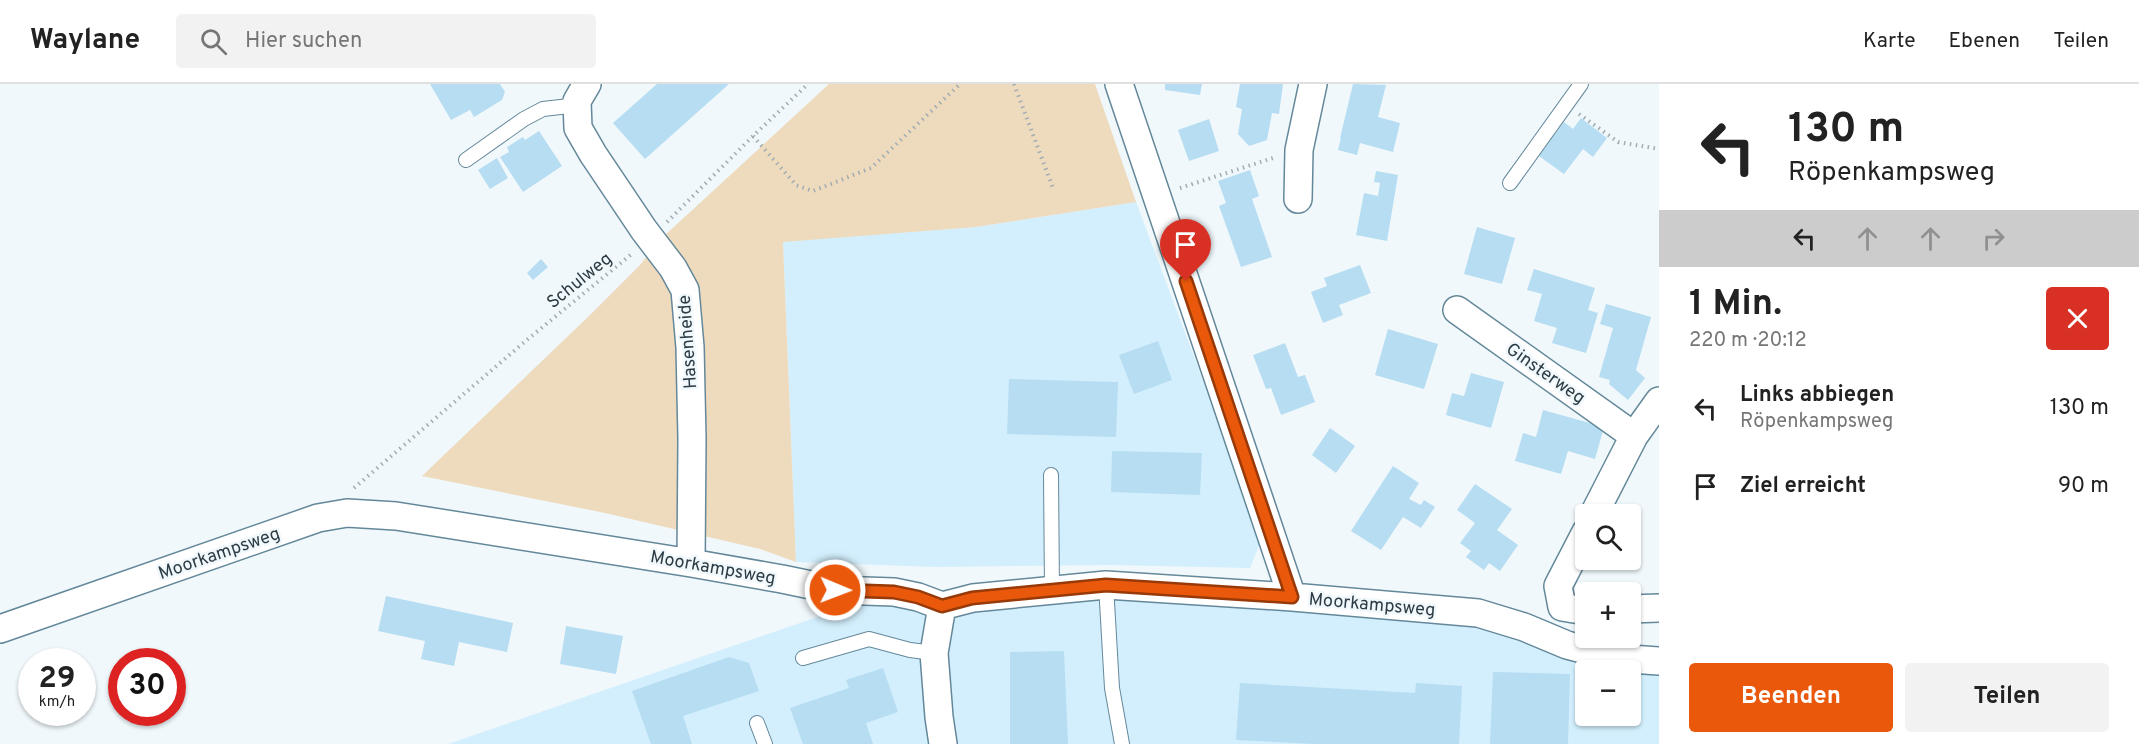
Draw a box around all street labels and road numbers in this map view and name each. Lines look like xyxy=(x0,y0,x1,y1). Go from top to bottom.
street label: Schulweg xyxy=(543,248,617,314)
street label: Hasenheide xyxy=(674,294,703,390)
street label: Ginsterweg xyxy=(1501,339,1589,410)
street label: Moorkampsweg xyxy=(156,523,283,586)
street label: Moorkampsweg xyxy=(648,546,777,591)
street label: Moorkampsweg xyxy=(1308,588,1436,622)

